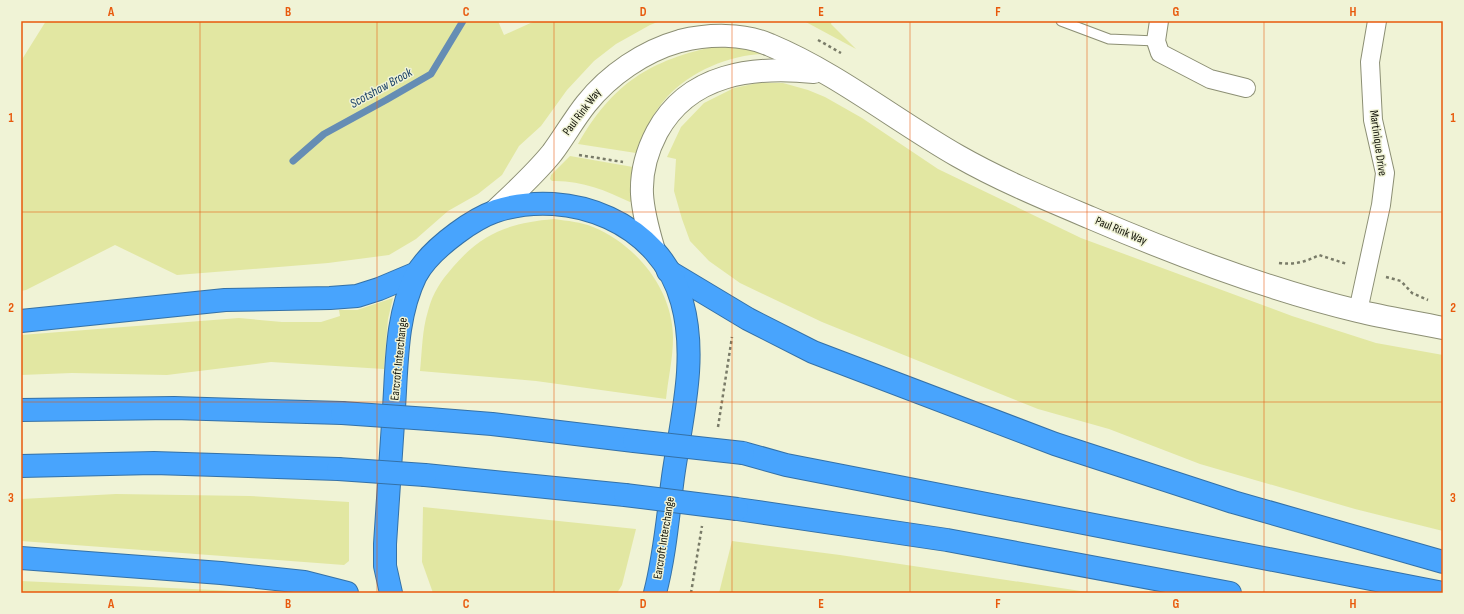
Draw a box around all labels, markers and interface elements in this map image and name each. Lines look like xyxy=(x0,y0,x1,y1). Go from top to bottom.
text: A xyxy=(107,4,115,20)
text: B xyxy=(285,4,291,20)
text: C xyxy=(463,4,470,20)
text: D xyxy=(640,4,647,20)
text: E xyxy=(818,4,824,20)
text: F xyxy=(995,4,1001,20)
text: G xyxy=(1173,4,1180,20)
text: H xyxy=(1350,4,1357,20)
water label: Scotshaw Brook xyxy=(347,64,416,112)
street label: Paul Rink Way xyxy=(560,85,605,138)
street label: Martinique Drive xyxy=(1366,109,1390,177)
text: 1 xyxy=(8,110,14,126)
text: 1 xyxy=(1450,110,1456,126)
street label: Paul Rink Way xyxy=(1093,213,1149,249)
text: 2 xyxy=(8,300,14,316)
text: 2 xyxy=(1450,300,1456,316)
street label: Earcroft Interchange xyxy=(387,317,411,401)
text: 3 xyxy=(8,490,14,506)
text: 3 xyxy=(1450,490,1456,506)
street label: Earcroft Interchange xyxy=(650,496,678,580)
text: A xyxy=(107,596,115,612)
text: B xyxy=(285,596,291,612)
text: C xyxy=(463,596,470,612)
text: D xyxy=(640,596,647,612)
text: E xyxy=(818,596,824,612)
text: F xyxy=(995,596,1001,612)
text: G xyxy=(1173,596,1180,612)
text: H xyxy=(1350,596,1357,612)

